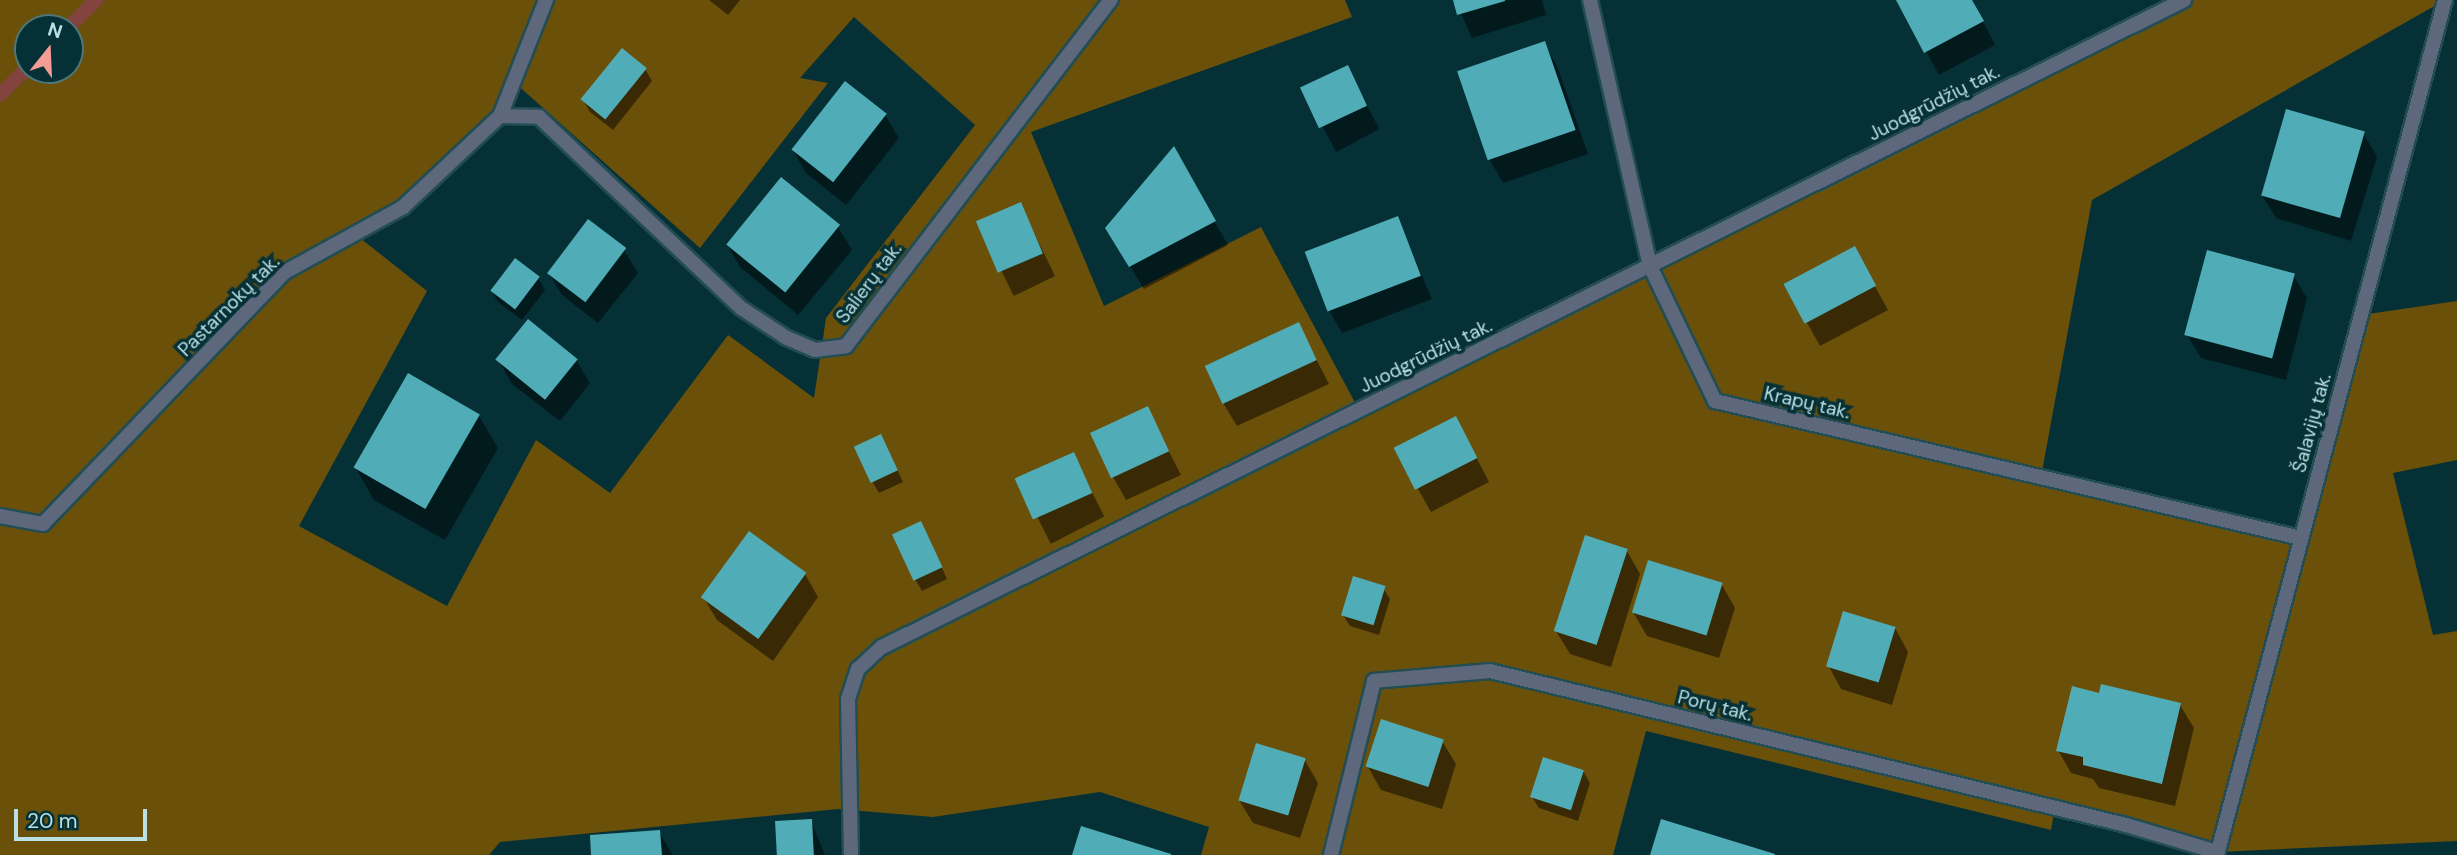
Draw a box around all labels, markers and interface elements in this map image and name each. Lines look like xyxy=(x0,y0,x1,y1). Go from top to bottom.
north arrow xyxy=(14,14,84,84)
text: N xyxy=(45,16,65,44)
street label: Juodgrūdžių tak. xyxy=(1865,60,2003,146)
street label: Salierų tak. xyxy=(831,238,907,328)
street label: Pastarnokų tak. xyxy=(174,251,284,361)
street label: Juodgrūdžių tak. xyxy=(1356,314,1496,398)
street label: Šalavijų tak. xyxy=(2288,371,2336,475)
street label: Krapų tak. xyxy=(1762,382,1852,424)
street label: Porų tak. xyxy=(1675,686,1755,726)
scale bar xyxy=(18,796,150,840)
text: 20 m xyxy=(27,807,78,835)

